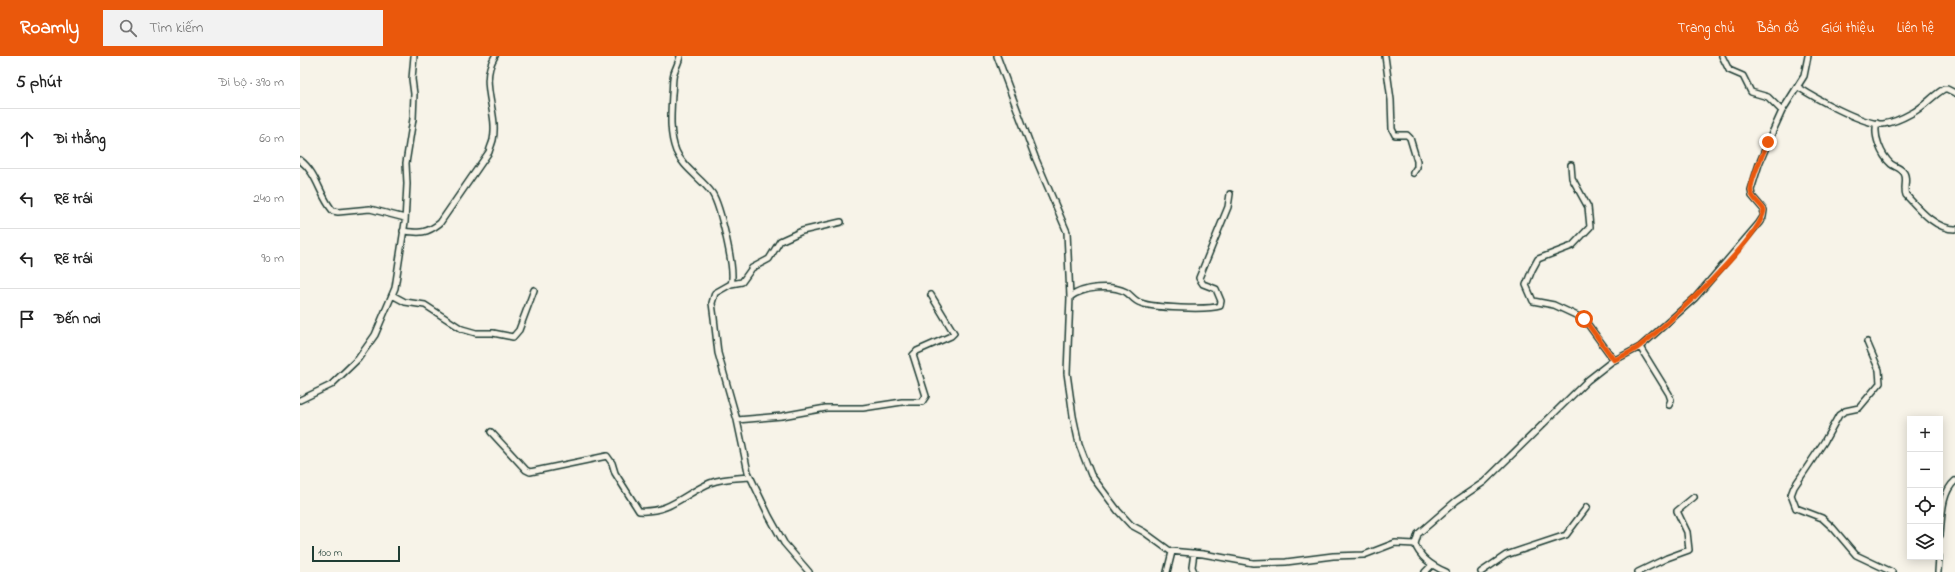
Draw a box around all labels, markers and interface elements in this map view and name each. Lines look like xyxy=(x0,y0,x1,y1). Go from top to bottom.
search box xyxy=(103,10,383,46)
text: Roamly xyxy=(20,15,79,42)
icon: search xyxy=(117,17,139,39)
text: Tìm kiếm xyxy=(149,17,203,39)
text: Trang chủ xyxy=(1678,18,1735,39)
text: Bản đồ xyxy=(1757,18,1799,39)
text: Giới thiệu xyxy=(1821,18,1875,39)
text: Liên hệ xyxy=(1897,18,1935,39)
text: 5 phút xyxy=(16,70,62,95)
text: Đi bộ · 390 m xyxy=(218,73,284,92)
icon: ahead xyxy=(16,128,38,150)
text: Đi thẳng xyxy=(54,128,106,150)
text: 60 m xyxy=(259,129,284,148)
route end xyxy=(1759,133,1777,151)
icon: left xyxy=(16,188,38,210)
text: Rẽ trái xyxy=(54,188,93,210)
text: 240 m xyxy=(253,189,284,208)
icon: left xyxy=(16,248,38,270)
text: Rẽ trái xyxy=(54,248,93,270)
text: 90 m xyxy=(261,249,284,268)
icon: arrive xyxy=(16,308,38,330)
text: Đến nơi xyxy=(54,308,101,330)
route start xyxy=(1575,310,1593,328)
map controls xyxy=(1907,416,1943,560)
button: + xyxy=(1907,416,1943,452)
button: − xyxy=(1907,452,1943,488)
button: locate xyxy=(1907,488,1943,524)
button: layers xyxy=(1907,524,1943,560)
scale bar xyxy=(312,544,400,563)
text: 100 m xyxy=(318,545,342,561)

